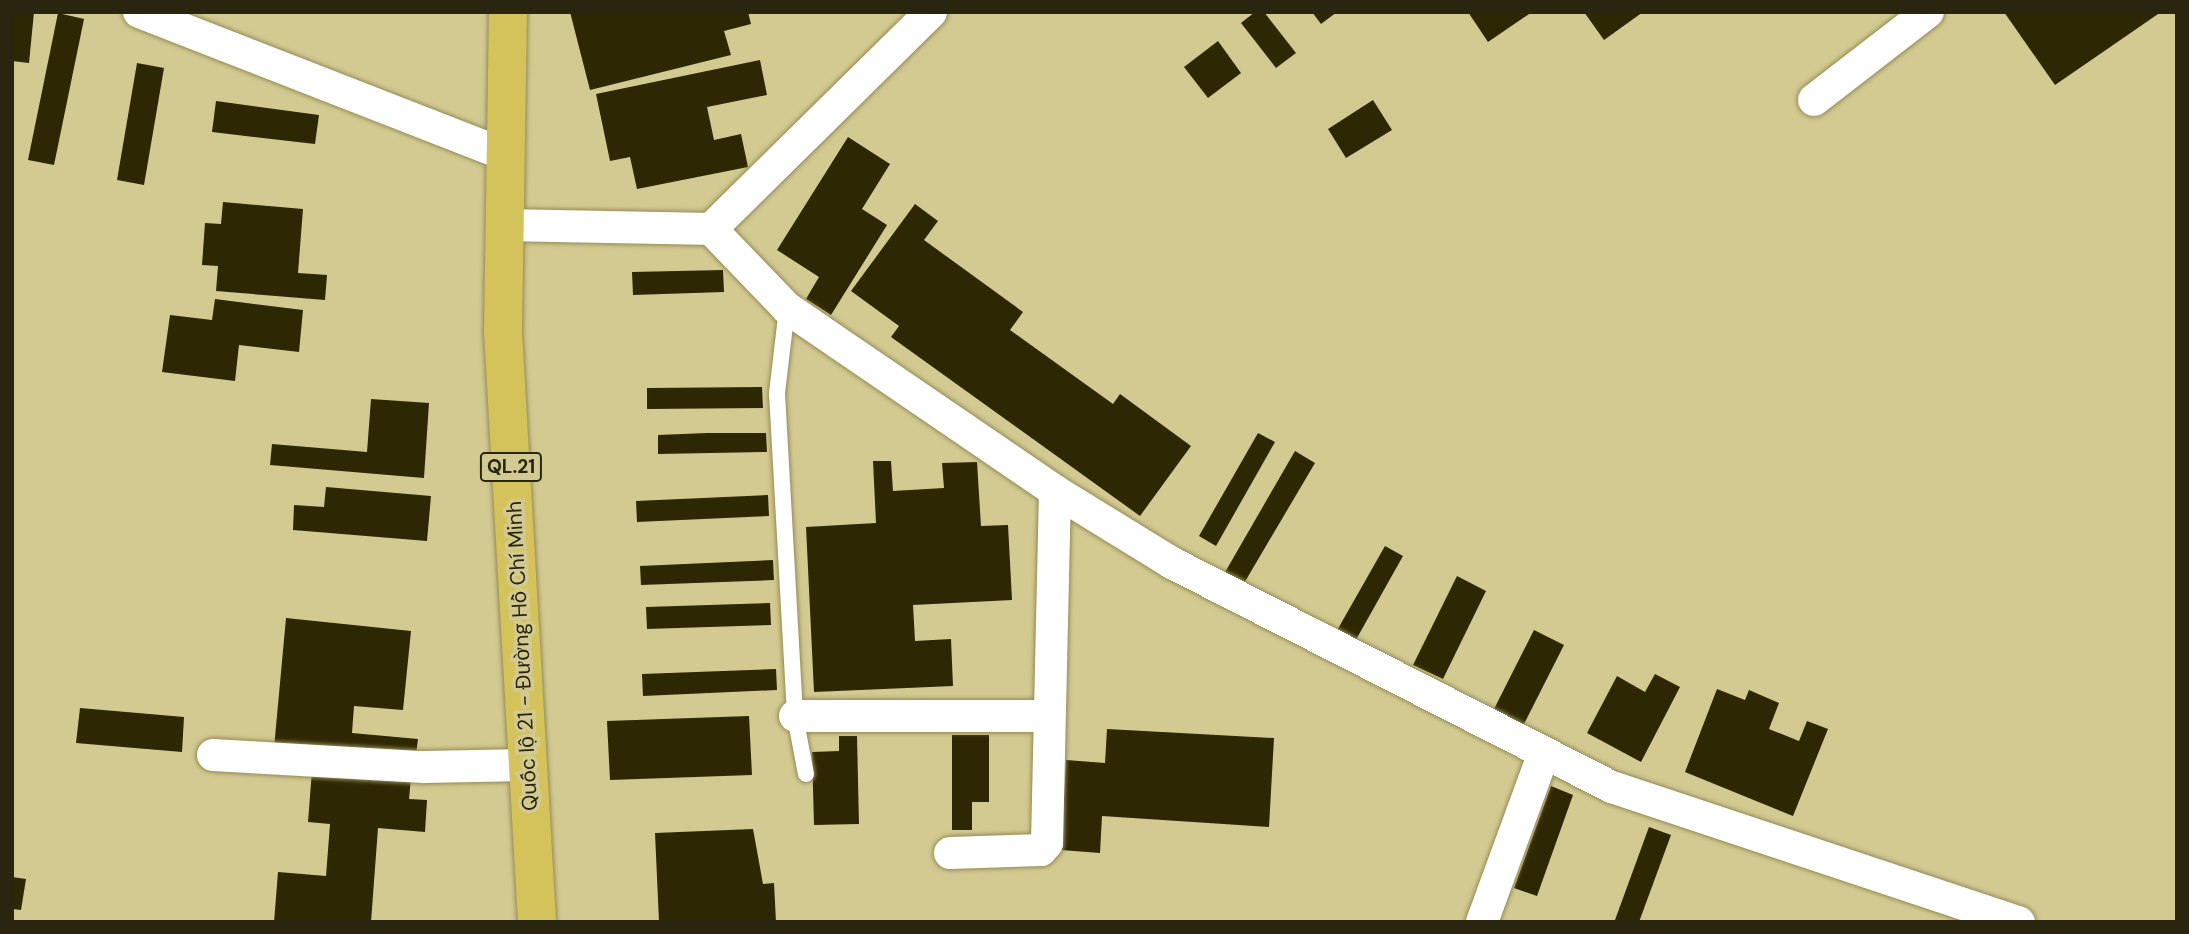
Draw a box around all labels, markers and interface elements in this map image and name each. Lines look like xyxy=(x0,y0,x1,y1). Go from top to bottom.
road number: QL.21 xyxy=(480,452,542,482)
street label: Quốc lộ 21 - Đường Hồ Chí Minh xyxy=(501,500,543,812)

